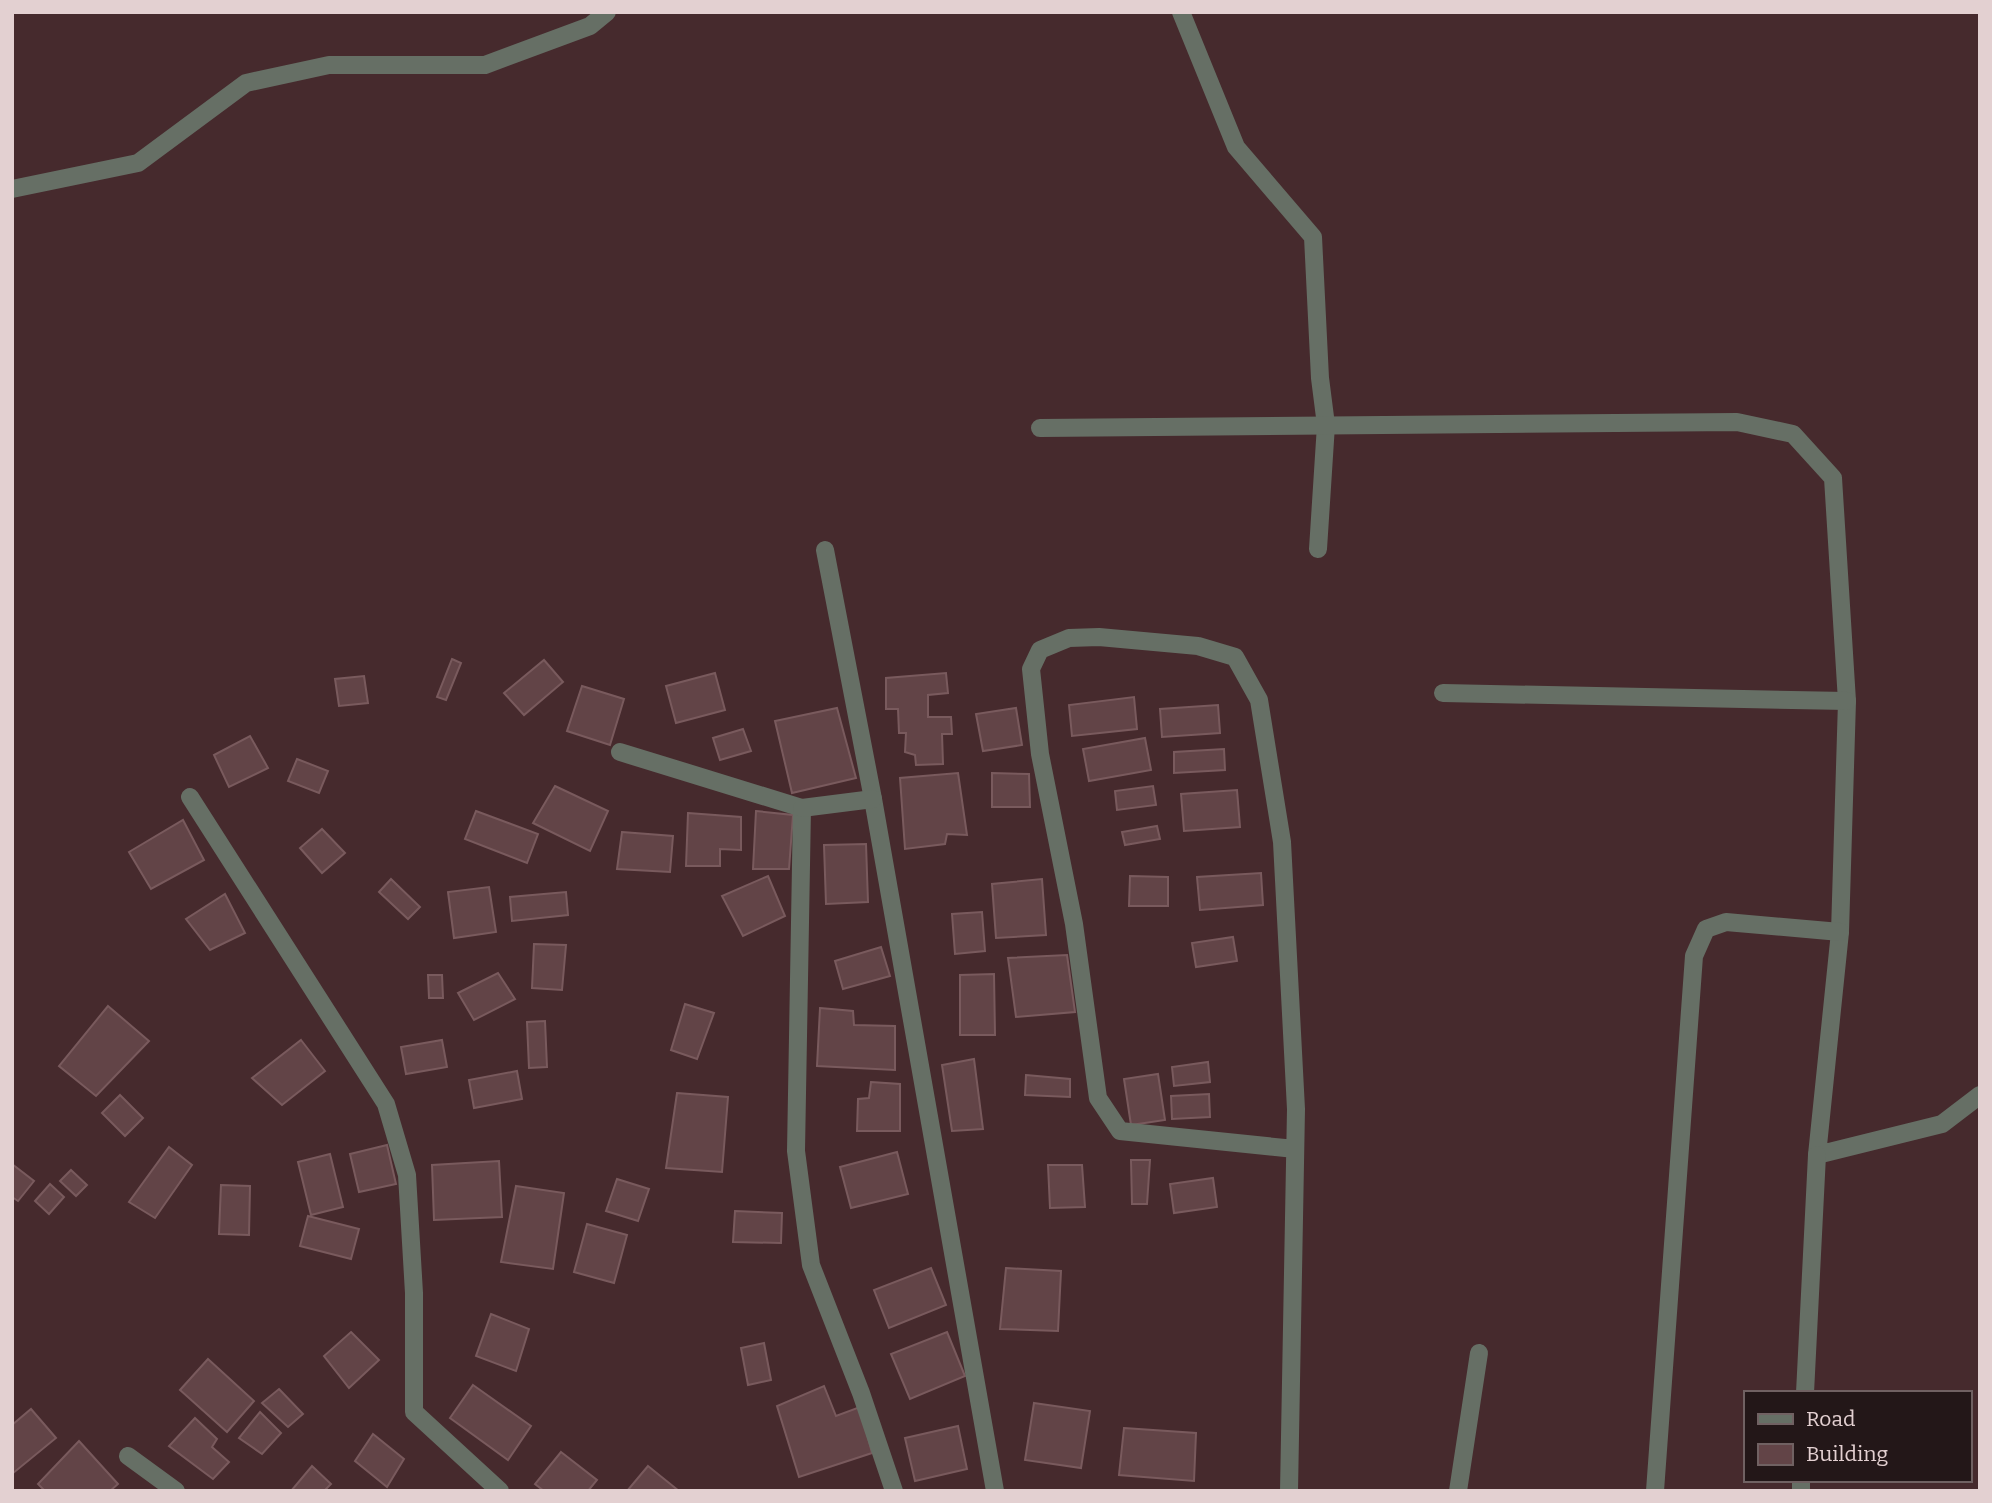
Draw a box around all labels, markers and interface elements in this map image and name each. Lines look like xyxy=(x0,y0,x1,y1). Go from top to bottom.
legend xyxy=(1744,1391,1971,1482)
text: Road xyxy=(1806,1406,1855,1432)
text: Building xyxy=(1806,1441,1889,1467)

